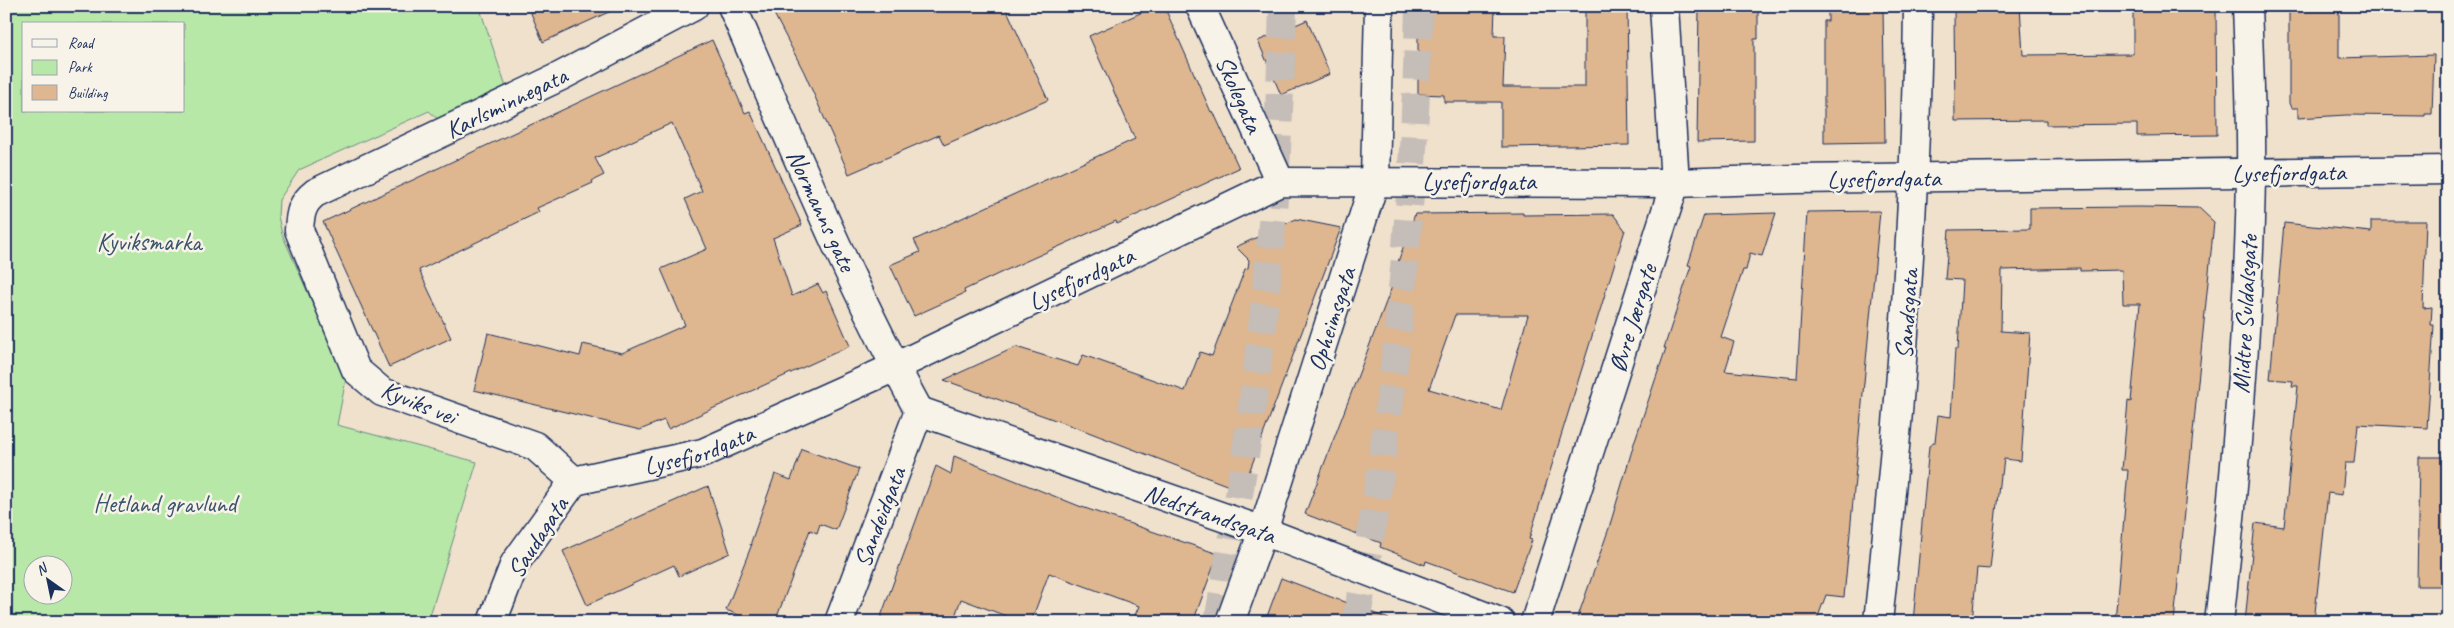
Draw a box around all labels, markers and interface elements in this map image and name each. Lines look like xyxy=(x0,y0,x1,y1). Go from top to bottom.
legend xyxy=(22,22,185,112)
text: Road xyxy=(68,34,95,53)
street label: Skolegata xyxy=(1208,51,1271,140)
text: Park xyxy=(68,58,93,77)
street label: Karlsminnegata xyxy=(440,59,574,146)
text: Building xyxy=(68,84,108,103)
street label: Normanns gate xyxy=(779,144,864,278)
street label: Lysefjordgata xyxy=(2232,156,2348,190)
street label: Lysefjordgata xyxy=(1827,162,1943,196)
street label: Lysefjordgata xyxy=(1422,166,1538,198)
park label: Kyviksmarka xyxy=(97,226,204,258)
street label: Midtre Suldalsgate xyxy=(2225,232,2265,394)
street label: Lysefjordgata xyxy=(1023,239,1141,318)
street label: Øvre Jærgate xyxy=(1601,259,1665,376)
street label: Opheimsgata xyxy=(1300,261,1364,375)
street label: Sandsgata xyxy=(1888,265,1926,360)
street label: Kyviks vei xyxy=(376,373,464,434)
street label: Lysefjordgata xyxy=(641,416,761,482)
street label: Sandeidgata xyxy=(846,461,914,572)
street label: Nedstrandsgata xyxy=(1140,477,1282,552)
park label: Hetland gravlund xyxy=(94,488,241,520)
street label: Saudagata xyxy=(500,489,577,584)
north arrow xyxy=(22,556,72,606)
text: N xyxy=(33,559,51,579)

